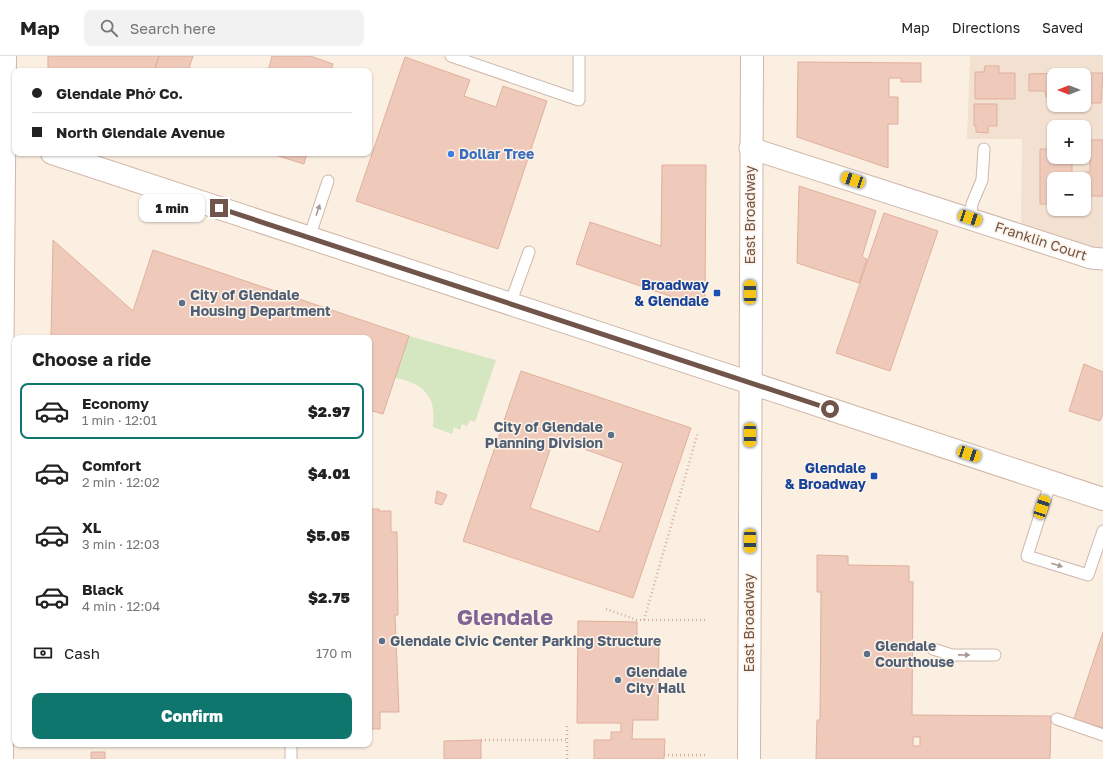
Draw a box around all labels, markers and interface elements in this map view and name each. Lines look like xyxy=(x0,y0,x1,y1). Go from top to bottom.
search box xyxy=(84,10,364,46)
text: Map xyxy=(20,16,60,39)
icon: search xyxy=(98,17,120,39)
text: Search here xyxy=(130,19,216,37)
text: Map xyxy=(901,19,930,36)
text: Directions xyxy=(952,19,1020,36)
text: Saved xyxy=(1042,19,1083,36)
north arrow xyxy=(1047,68,1091,112)
map controls xyxy=(1047,68,1091,216)
text: Glendale Phở Co. xyxy=(56,84,183,102)
button: + xyxy=(1047,120,1091,164)
text: North Glendale Avenue xyxy=(56,123,225,141)
place label: Dollar Tree xyxy=(459,145,534,162)
marker: Dollar Tree xyxy=(446,149,456,159)
street label: East Broadway xyxy=(741,165,758,264)
car xyxy=(840,171,866,189)
button: − xyxy=(1047,172,1091,216)
callout: 1 min xyxy=(139,194,205,222)
route end xyxy=(210,199,228,217)
text: 1 min xyxy=(155,200,189,216)
one-way arrow xyxy=(316,203,322,215)
car xyxy=(957,209,983,227)
street label: Franklin Court xyxy=(993,218,1090,263)
place label: Broadway & Glendale xyxy=(634,276,710,309)
car xyxy=(744,280,756,304)
place label: City of Glendale Housing Department xyxy=(190,286,331,319)
marker: Broadway & Glendale xyxy=(712,288,722,298)
marker: City of Glendale Housing Department xyxy=(177,298,187,308)
text: Choose a ride xyxy=(32,348,151,370)
icon: car xyxy=(34,393,70,429)
text: Economy xyxy=(82,394,149,412)
route start xyxy=(821,400,839,418)
text: $2.97 xyxy=(308,402,350,420)
text: 1 min · 12:01 xyxy=(82,412,157,428)
place label: City of Glendale Planning Division xyxy=(485,418,603,451)
car xyxy=(744,423,756,447)
marker: City of Glendale Planning Division xyxy=(606,430,616,440)
car xyxy=(956,445,982,463)
icon: car xyxy=(34,455,70,491)
text: Comfort xyxy=(82,456,141,474)
place label: Glendale & Broadway xyxy=(785,459,867,492)
text: $4.01 xyxy=(308,464,350,482)
marker: Glendale & Broadway xyxy=(869,471,879,481)
text: 2 min · 12:02 xyxy=(82,474,160,490)
car xyxy=(1033,494,1051,520)
icon: car xyxy=(34,517,70,553)
text: XL xyxy=(82,518,101,536)
text: $5.05 xyxy=(306,526,350,544)
car xyxy=(744,529,756,553)
text: 3 min · 12:03 xyxy=(82,536,160,552)
one-way arrow xyxy=(1052,562,1064,568)
street label: East Broadway xyxy=(740,573,757,672)
icon: car xyxy=(34,579,70,615)
text: Black xyxy=(82,580,124,598)
text: $2.75 xyxy=(308,588,350,606)
text: 4 min · 12:04 xyxy=(82,598,160,614)
district label: Glendale xyxy=(457,603,553,630)
place label: Glendale Civic Center Parking Structure xyxy=(390,632,661,649)
marker: Glendale Civic Center Parking Structure xyxy=(377,636,387,646)
place label: Glendale Courthouse xyxy=(875,637,954,670)
icon: cash xyxy=(32,642,54,664)
text: Cash xyxy=(64,644,100,662)
text: 170 m xyxy=(316,645,352,661)
marker: Glendale Courthouse xyxy=(862,649,872,659)
one-way arrow xyxy=(958,652,971,658)
place label: Glendale City Hall xyxy=(626,663,687,696)
marker: Glendale City Hall xyxy=(613,675,623,685)
button: Confirm xyxy=(32,693,352,739)

